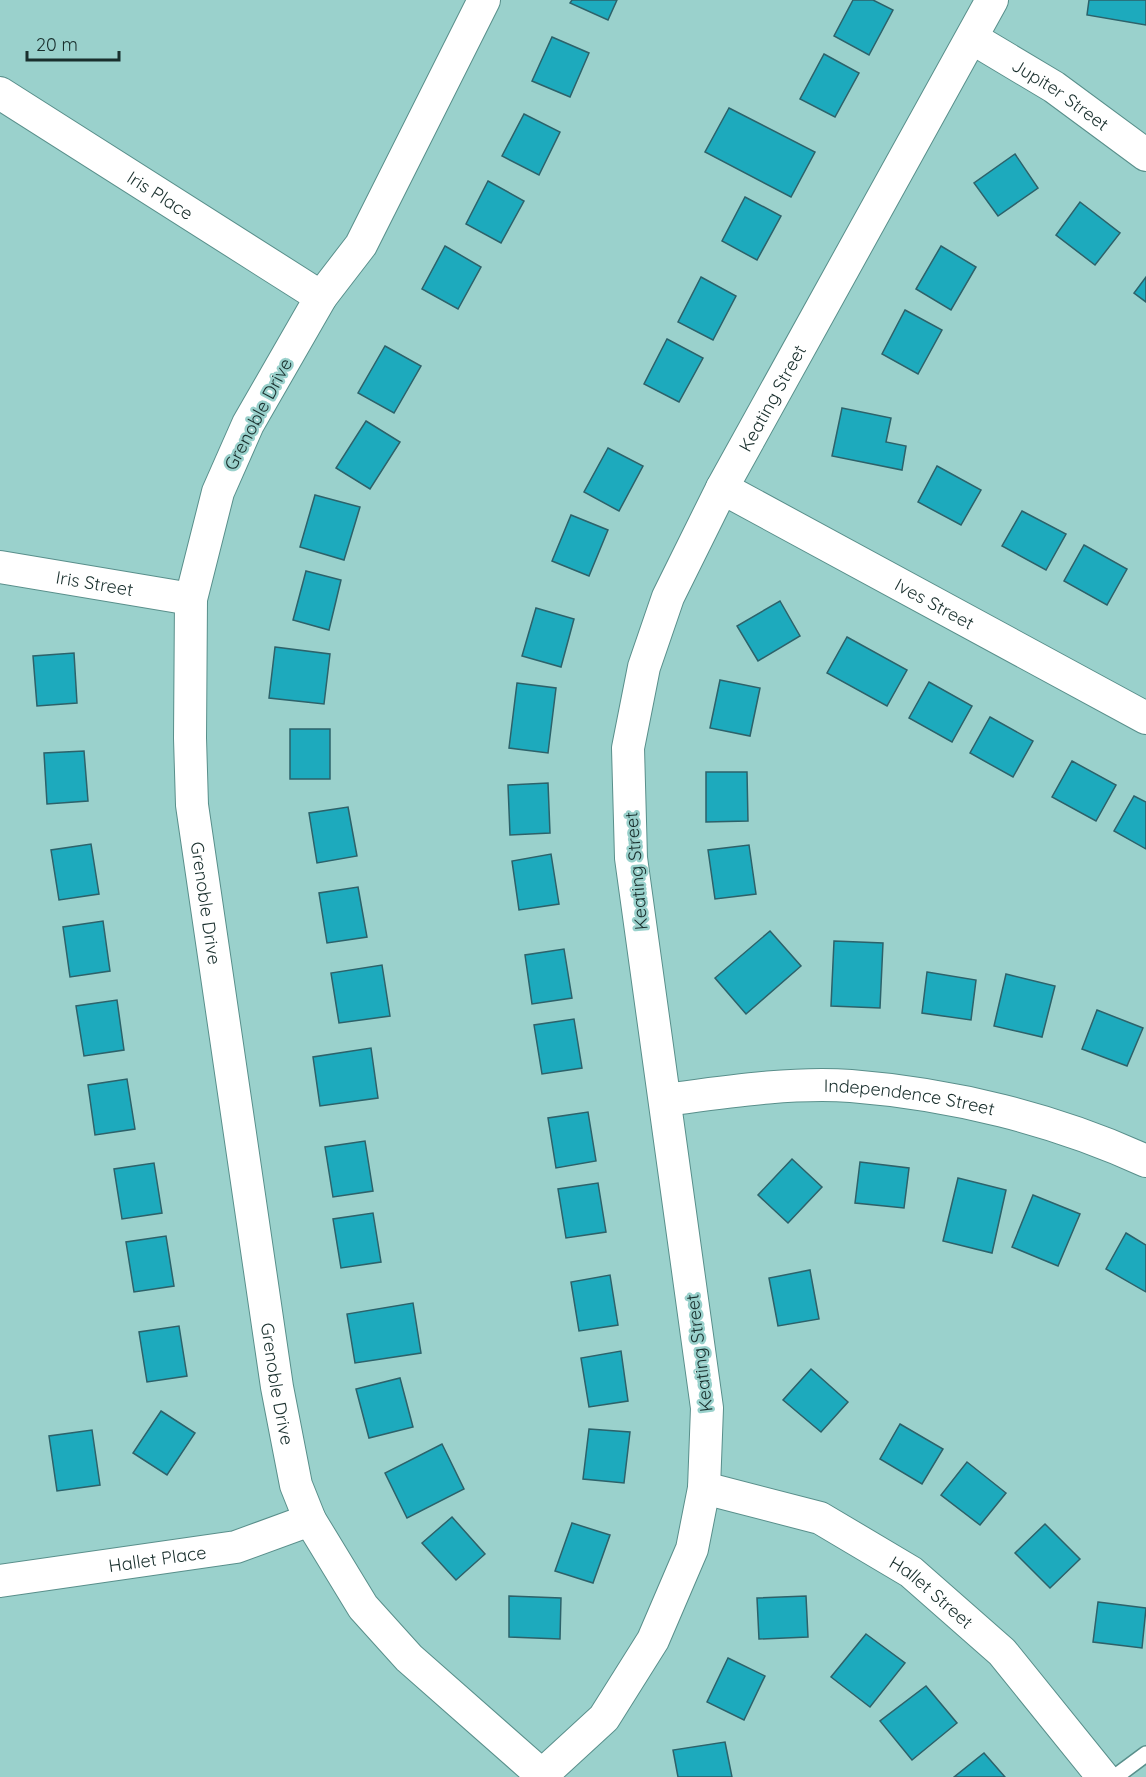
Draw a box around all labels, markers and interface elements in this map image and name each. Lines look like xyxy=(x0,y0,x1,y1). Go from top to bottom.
scale bar xyxy=(27,24,118,62)
text: 20 m xyxy=(36,33,78,56)
street label: Jupiter Street xyxy=(1008,53,1114,135)
street label: Iris Place xyxy=(123,165,198,224)
street label: Keating Street xyxy=(733,340,811,455)
street label: Grenoble Drive xyxy=(219,354,297,474)
street label: Iris Street xyxy=(54,565,135,601)
street label: Ives Street xyxy=(891,573,978,634)
street label: Keating Street xyxy=(619,811,653,931)
street label: Grenoble Drive xyxy=(186,840,227,966)
street label: Independence Street xyxy=(824,1074,997,1120)
street label: Keating Street xyxy=(680,1293,718,1413)
street label: Grenoble Drive xyxy=(256,1321,299,1447)
street label: Hallet Place xyxy=(107,1540,208,1577)
street label: Hallet Street xyxy=(885,1550,978,1633)

